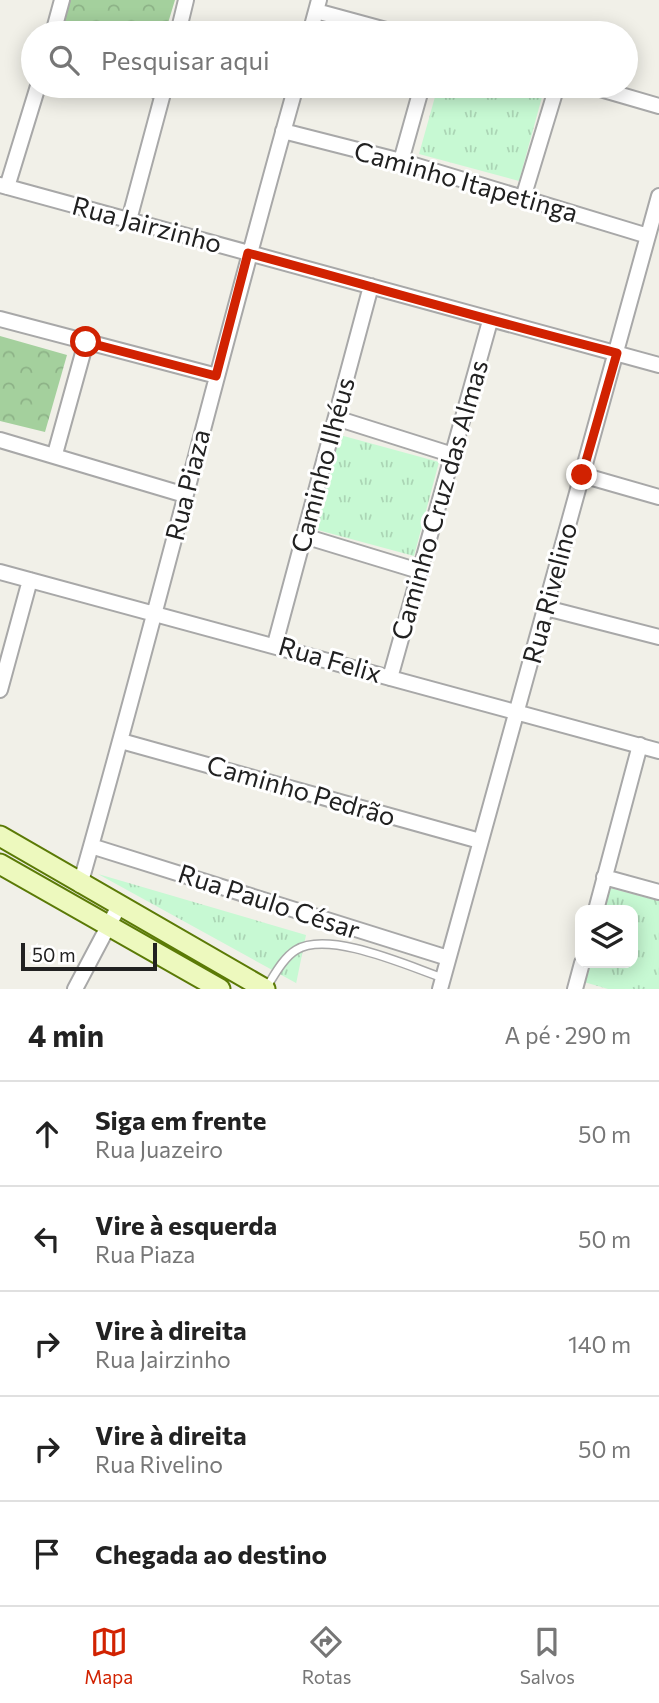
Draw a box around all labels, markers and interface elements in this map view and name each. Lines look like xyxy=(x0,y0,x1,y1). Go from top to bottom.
search box xyxy=(21,21,638,98)
icon: search xyxy=(45,41,83,79)
text: Pesquisar aqui xyxy=(101,44,270,75)
street label: Caminho Itapetinga xyxy=(351,134,582,227)
street label: Rua Jairzinho xyxy=(69,189,226,258)
route start xyxy=(70,326,101,357)
street label: Caminho Cruz das Almas xyxy=(384,356,493,643)
street label: Caminho Ilhéus xyxy=(283,374,360,556)
street label: Rua Piaza xyxy=(158,426,215,543)
route end xyxy=(566,459,597,490)
street label: Rua Rivelino xyxy=(515,519,582,667)
street label: Rua Felix xyxy=(275,629,386,688)
street label: Caminho Pedrão xyxy=(204,748,399,831)
street label: Rua Paulo César xyxy=(175,857,364,945)
map controls xyxy=(575,905,638,968)
button: layers xyxy=(575,905,638,968)
scale bar xyxy=(21,940,158,972)
text: 50 m xyxy=(32,943,76,966)
text: 4 min xyxy=(28,1016,104,1053)
text: A pé · 290 m xyxy=(505,1021,631,1049)
text: Siga em frente xyxy=(95,1104,266,1135)
icon: ahead xyxy=(28,1115,66,1153)
text: 50 m xyxy=(578,1120,631,1148)
text: Rua Juazeiro xyxy=(95,1135,223,1163)
text: Vire à esquerda xyxy=(95,1209,277,1240)
icon: left xyxy=(28,1220,66,1258)
text: 50 m xyxy=(578,1225,631,1253)
text: Rua Piaza xyxy=(95,1240,195,1268)
text: Vire à direita xyxy=(95,1314,247,1345)
icon: right xyxy=(28,1325,66,1363)
text: 140 m xyxy=(568,1330,631,1358)
text: Rua Jairzinho xyxy=(95,1345,231,1373)
text: Vire à direita xyxy=(95,1419,247,1450)
icon: right xyxy=(28,1430,66,1468)
text: 50 m xyxy=(578,1435,631,1463)
text: Rua Rivelino xyxy=(95,1450,223,1478)
icon: arrive xyxy=(28,1535,66,1573)
text: Chegada ao destino xyxy=(95,1538,327,1569)
tab: Mapa xyxy=(84,1623,133,1688)
tab: Rotas xyxy=(302,1623,351,1688)
tab: Salvos xyxy=(520,1623,575,1688)

